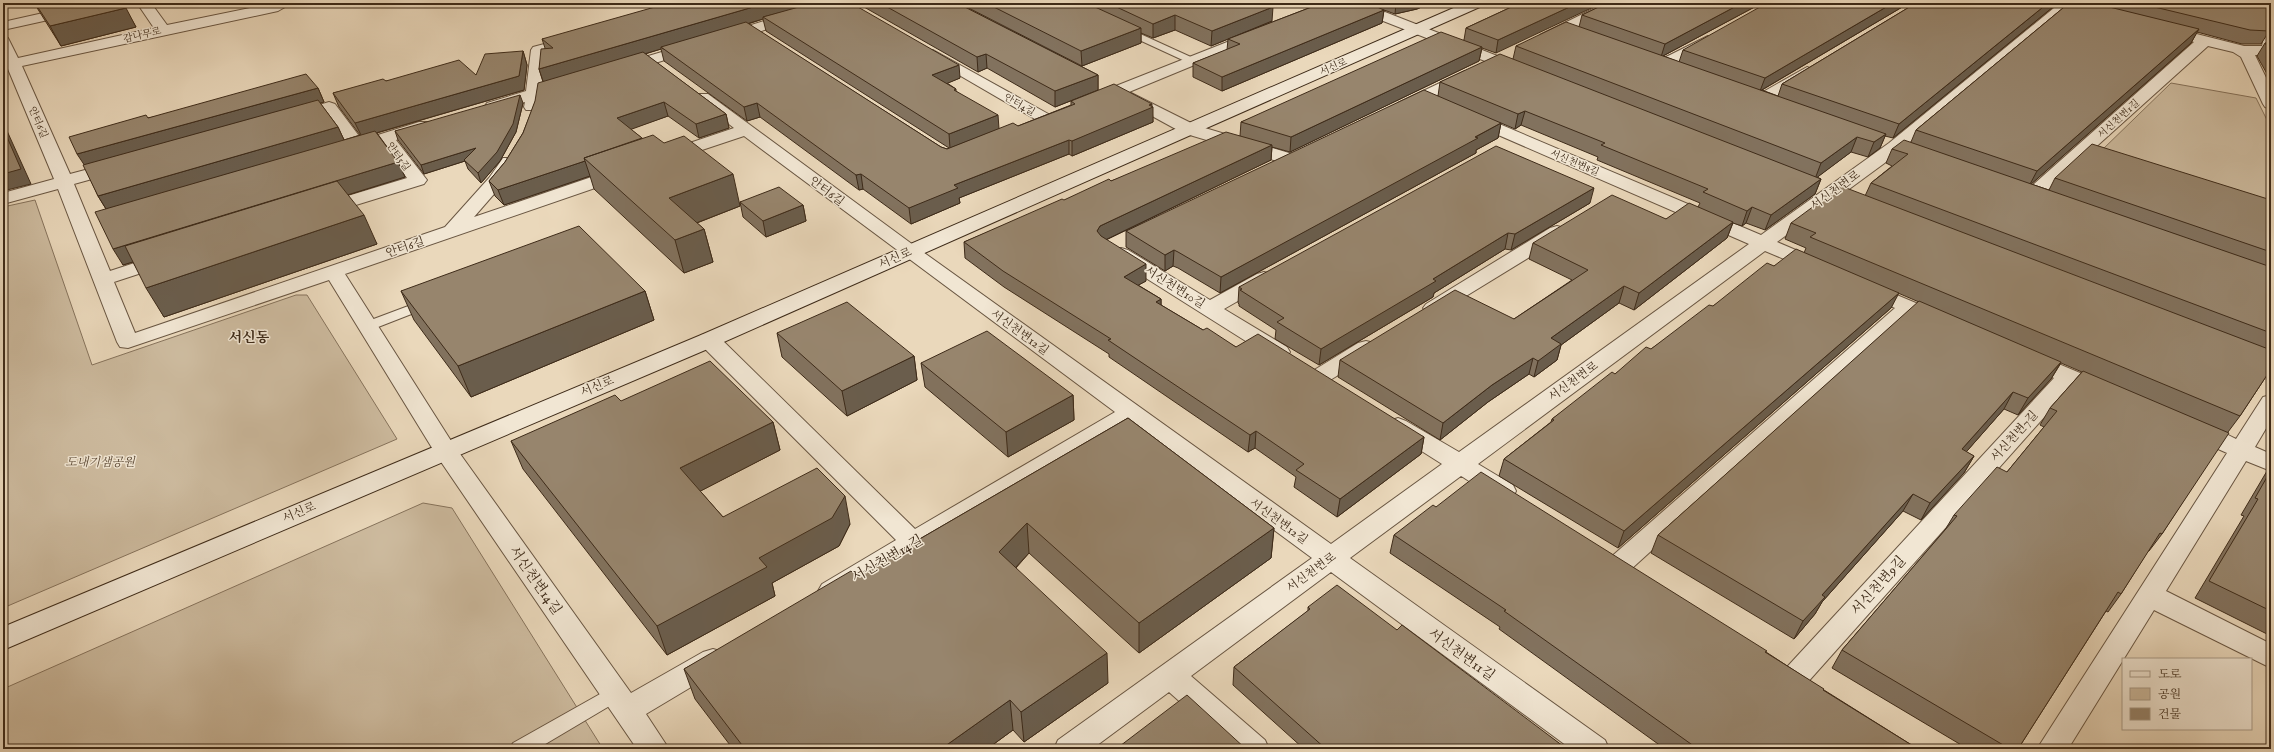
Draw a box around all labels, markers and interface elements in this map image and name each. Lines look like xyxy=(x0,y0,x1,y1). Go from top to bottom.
street label: 감나무로 xyxy=(122,25,163,46)
street label: 서신로 xyxy=(1318,55,1350,79)
street label: 안터4길 xyxy=(1001,91,1037,119)
street label: 서신천변1길 xyxy=(2095,97,2143,141)
street label: 안터6길 xyxy=(25,105,50,140)
street label: 안터5길 xyxy=(383,140,413,174)
street label: 서신천변8길 xyxy=(1548,147,1601,180)
street label: 서신천변로 xyxy=(1807,167,1863,214)
street label: 안터6길 xyxy=(806,173,847,209)
street label: 안터6길 xyxy=(384,234,426,261)
street label: 서신로 xyxy=(876,244,915,272)
street label: 서신천변10길 xyxy=(1142,263,1208,312)
street label: 서신천변12길 xyxy=(988,306,1052,358)
district label: 서신동 xyxy=(229,329,270,347)
street label: 서신천변로 xyxy=(1545,358,1601,405)
street label: 서신로 xyxy=(578,373,617,400)
street label: 서신천변7길 xyxy=(1988,408,2041,465)
park label: 도내기샘공원 xyxy=(65,455,136,470)
street label: 서신천변12길 xyxy=(1247,495,1311,547)
street label: 서신로 xyxy=(280,499,319,526)
street label: 서신천변14길 xyxy=(848,531,927,587)
street label: 서신천변14길 xyxy=(505,543,565,618)
street label: 서신천변로 xyxy=(1283,549,1339,596)
street label: 서신천변9길 xyxy=(1847,552,1910,619)
street label: 서신천변11길 xyxy=(1425,625,1498,685)
legend xyxy=(2122,658,2252,730)
text: 도로 xyxy=(2158,667,2182,682)
text: 공원 xyxy=(2158,687,2181,702)
text: 건물 xyxy=(2158,707,2182,722)

